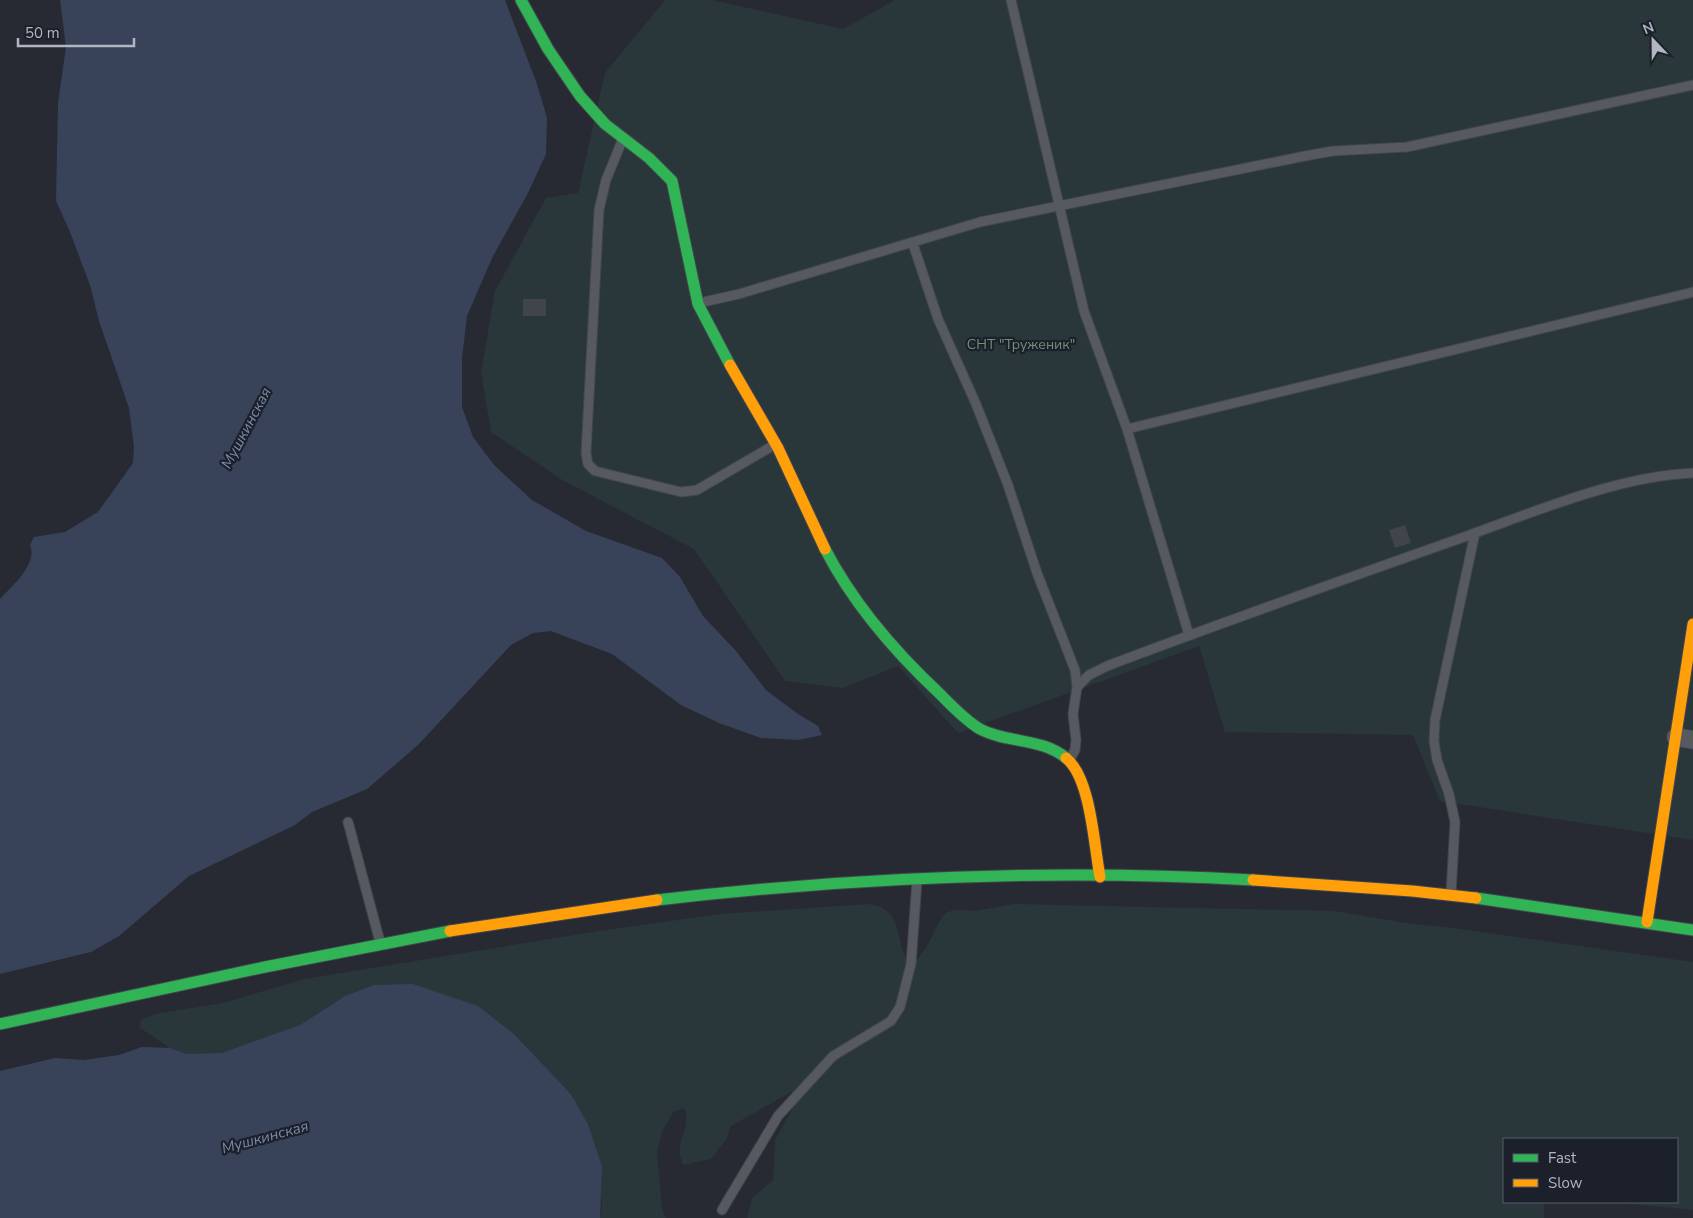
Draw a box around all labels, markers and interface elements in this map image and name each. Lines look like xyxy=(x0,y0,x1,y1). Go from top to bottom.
scale bar xyxy=(18,15,134,47)
north arrow xyxy=(1628,15,1678,65)
text: N xyxy=(1640,18,1657,39)
text: 50 m xyxy=(25,23,60,43)
park label: СНТ "Труженик" xyxy=(967,335,1075,354)
water label: Мушкинская xyxy=(216,384,276,472)
water label: Мушкинская xyxy=(219,1116,311,1158)
legend xyxy=(1503,1138,1678,1203)
text: Fast xyxy=(1548,1148,1577,1168)
text: Slow xyxy=(1548,1173,1583,1193)

